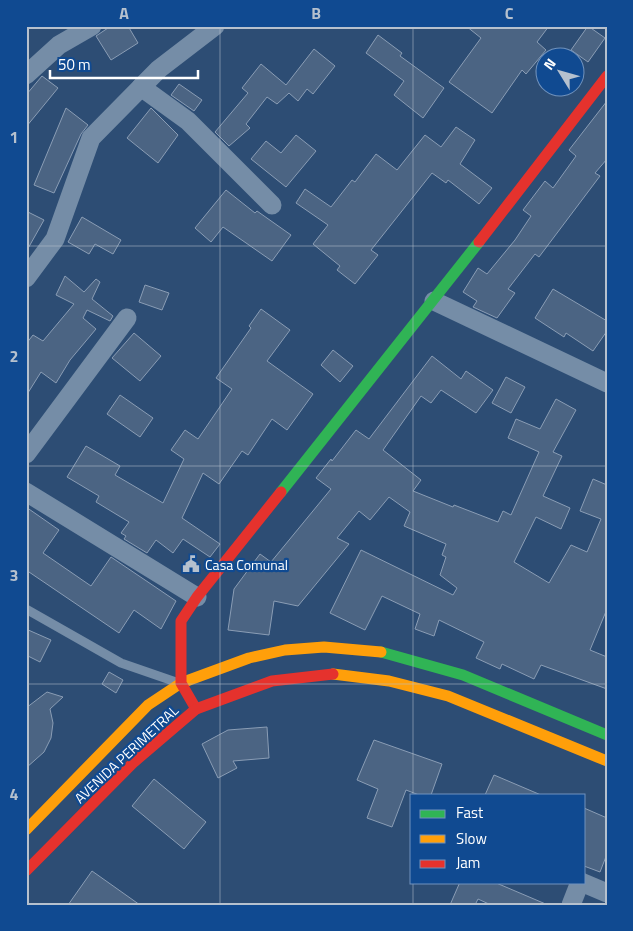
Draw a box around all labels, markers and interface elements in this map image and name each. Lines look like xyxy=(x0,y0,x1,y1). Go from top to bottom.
text: A xyxy=(119,1,129,25)
text: B xyxy=(311,1,321,25)
text: C xyxy=(505,1,514,25)
scale bar xyxy=(50,48,198,80)
north arrow xyxy=(536,48,586,98)
text: 50 m xyxy=(58,53,91,76)
text: N xyxy=(538,54,561,74)
text: 1 xyxy=(10,125,18,149)
text: 2 xyxy=(10,344,18,368)
public building icon: Casa Comunal xyxy=(181,554,201,574)
place label: Casa Comunal xyxy=(205,554,288,575)
text: 3 xyxy=(10,563,18,587)
street label: AVENIDA PERIMETRAL xyxy=(69,700,183,808)
text: 4 xyxy=(10,782,19,806)
legend xyxy=(410,794,586,884)
text: Fast xyxy=(456,801,484,824)
text: Slow xyxy=(456,827,487,850)
text: Jam xyxy=(456,851,480,874)

